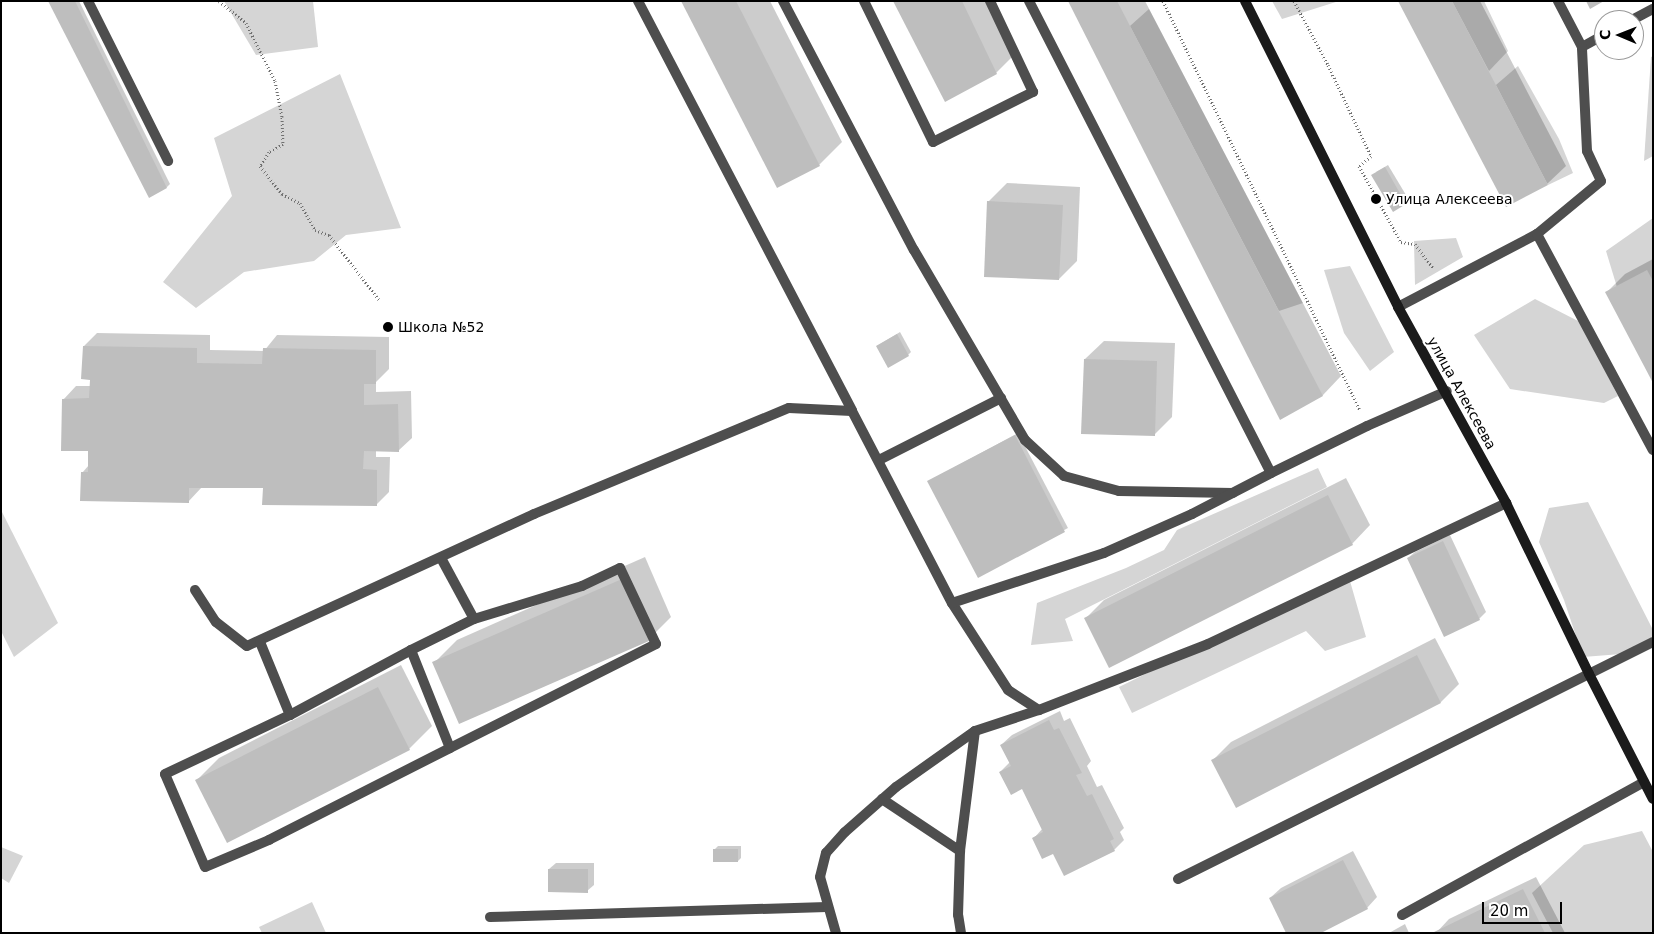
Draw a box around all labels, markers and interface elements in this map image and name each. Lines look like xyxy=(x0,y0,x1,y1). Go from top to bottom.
north arrow xyxy=(1594,10,1644,60)
text: С xyxy=(1597,29,1613,40)
place label: Улица Алексеева xyxy=(1386,191,1512,207)
marker: Улица Алексеева xyxy=(1370,193,1382,205)
place label: Школа №52 xyxy=(398,319,484,335)
marker: Школа №52 xyxy=(382,321,394,333)
street label: улица Алексеева xyxy=(1424,334,1500,452)
scale bar xyxy=(1484,892,1564,924)
text: 20 m xyxy=(1490,902,1528,920)

